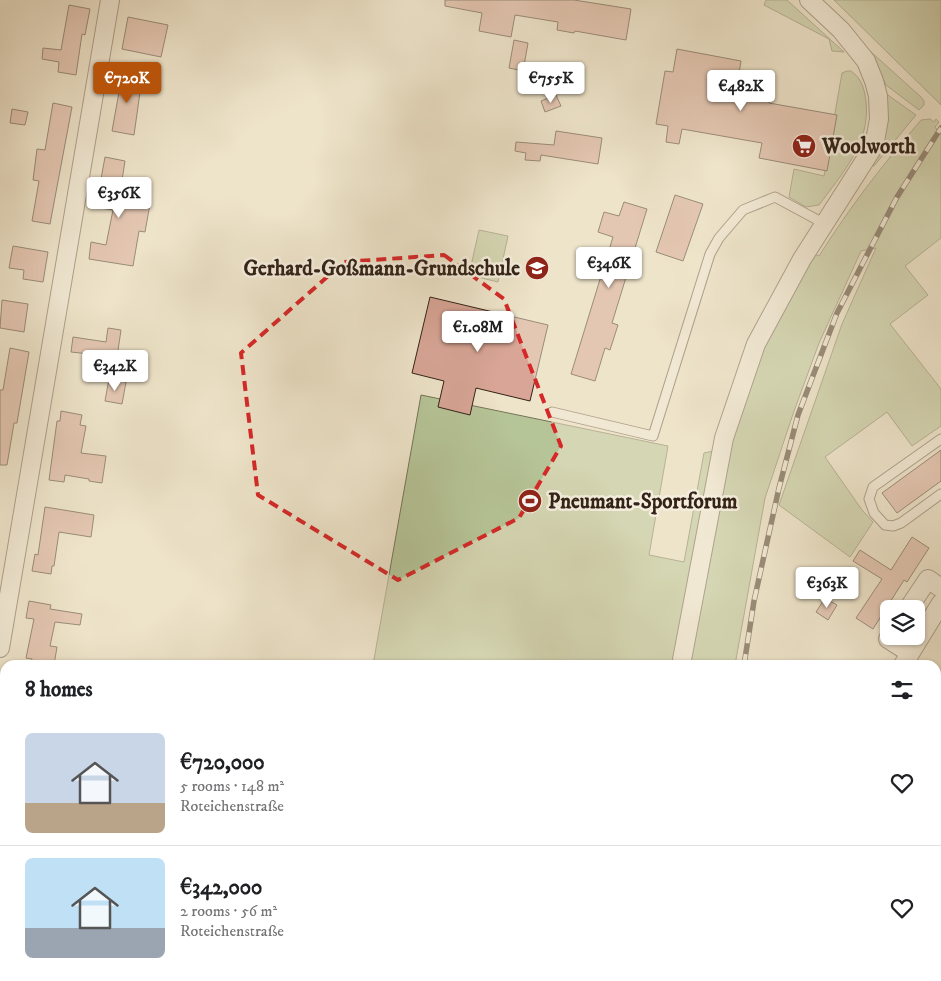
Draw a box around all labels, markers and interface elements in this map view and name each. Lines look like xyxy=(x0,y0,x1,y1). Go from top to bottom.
pin: €720K xyxy=(92,62,162,104)
pin: €755K xyxy=(516,62,586,104)
text: €720K xyxy=(104,68,150,88)
text: €755K xyxy=(529,68,573,88)
pin: €482K xyxy=(706,70,776,112)
text: €482K xyxy=(718,76,764,96)
supermarket icon: Woolworth xyxy=(791,133,817,159)
place label: Woolworth xyxy=(821,134,917,160)
pin: €356K xyxy=(84,176,154,219)
text: €356K xyxy=(98,183,140,203)
pin: €346K xyxy=(574,246,644,289)
text: €346K xyxy=(587,253,631,273)
school or university icon: Gerhard-Goßmann-Grundschule xyxy=(524,255,550,281)
place label: Gerhard-Goßmann-Grundschule xyxy=(243,256,520,282)
pin: €1.08M xyxy=(437,310,519,353)
text: €1.08M xyxy=(453,317,503,337)
pin: €342K xyxy=(80,350,150,392)
text: €342K xyxy=(93,356,137,376)
sports icon: Pneumant-Sportforum xyxy=(517,488,543,514)
place label: Pneumant-Sportforum xyxy=(548,489,738,515)
pin: €363K xyxy=(792,566,862,609)
text: €363K xyxy=(807,573,847,593)
map controls xyxy=(880,600,925,645)
button: layers xyxy=(880,600,925,645)
icon: filters xyxy=(888,676,916,704)
text: 8 homes xyxy=(25,677,93,703)
text: €720,000 xyxy=(180,750,265,776)
icon: home xyxy=(65,753,125,813)
icon: heart xyxy=(888,769,916,797)
text: 5 rooms · 148 m² xyxy=(180,776,284,796)
text: Roteichenstraße xyxy=(180,796,284,816)
text: €342,000 xyxy=(180,875,262,901)
icon: home xyxy=(65,878,125,938)
icon: heart xyxy=(888,894,916,922)
text: 2 rooms · 56 m² xyxy=(180,901,277,921)
text: Roteichenstraße xyxy=(180,921,284,941)

